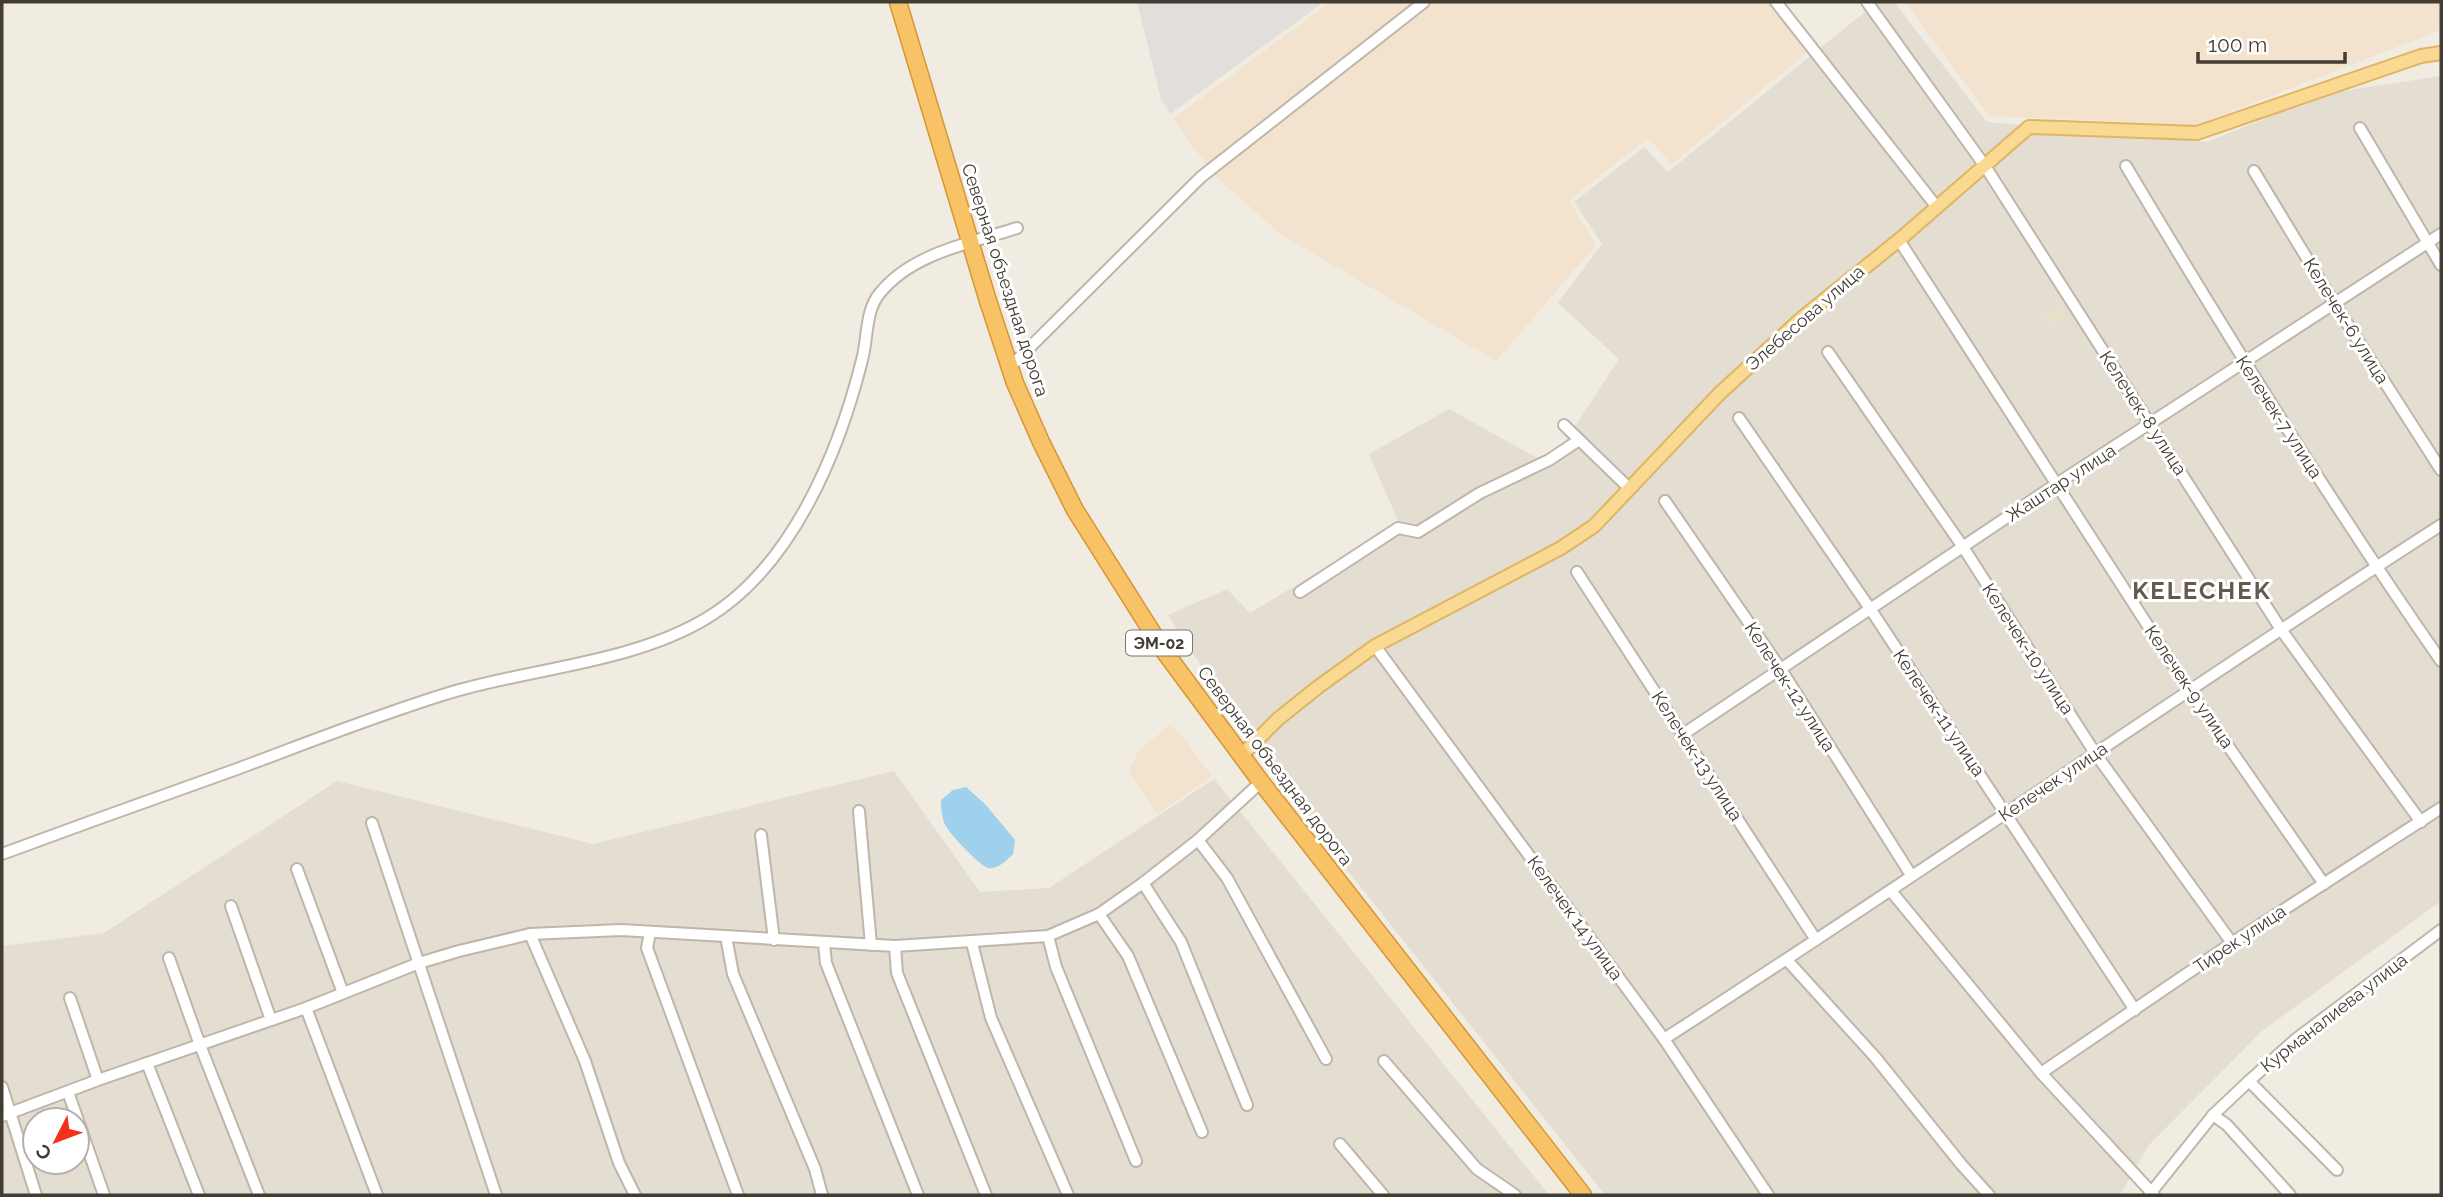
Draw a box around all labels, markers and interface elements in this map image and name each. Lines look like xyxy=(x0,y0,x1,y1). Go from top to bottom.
scale bar xyxy=(2198,21,2345,65)
text: 100 m xyxy=(2208,32,2267,57)
street label: Северная объездная дорога xyxy=(958,161,1053,399)
street label: Келечек-6 улица xyxy=(2299,254,2394,387)
street label: Элебесова улица xyxy=(1741,260,1868,375)
street label: Келечек-8 улица xyxy=(2095,347,2191,479)
street label: Келечек-7 улица xyxy=(2232,351,2327,482)
street label: Жаштар улица xyxy=(2002,439,2119,526)
district label: KELECHEK xyxy=(2132,576,2272,605)
street label: Келечек-10 улица xyxy=(1978,579,2079,718)
street label: Келечек-12 улица xyxy=(1741,618,1840,755)
street label: Келечек-9 улица xyxy=(2141,621,2238,752)
road number: ЭМ-02 xyxy=(1126,630,1192,656)
street label: Келечек-11 улица xyxy=(1889,645,1990,780)
street label: Северная объездная дорога xyxy=(1194,662,1357,869)
street label: Келечек-13 улица xyxy=(1648,687,1747,825)
street label: Келечек улица xyxy=(1994,738,2111,826)
street label: Келечек 14 улица xyxy=(1523,851,1628,984)
street label: Тирек улица xyxy=(2190,900,2290,977)
street label: Курманалиева улица xyxy=(2256,949,2411,1076)
north arrow xyxy=(21,1106,91,1176)
text: С xyxy=(31,1140,56,1165)

